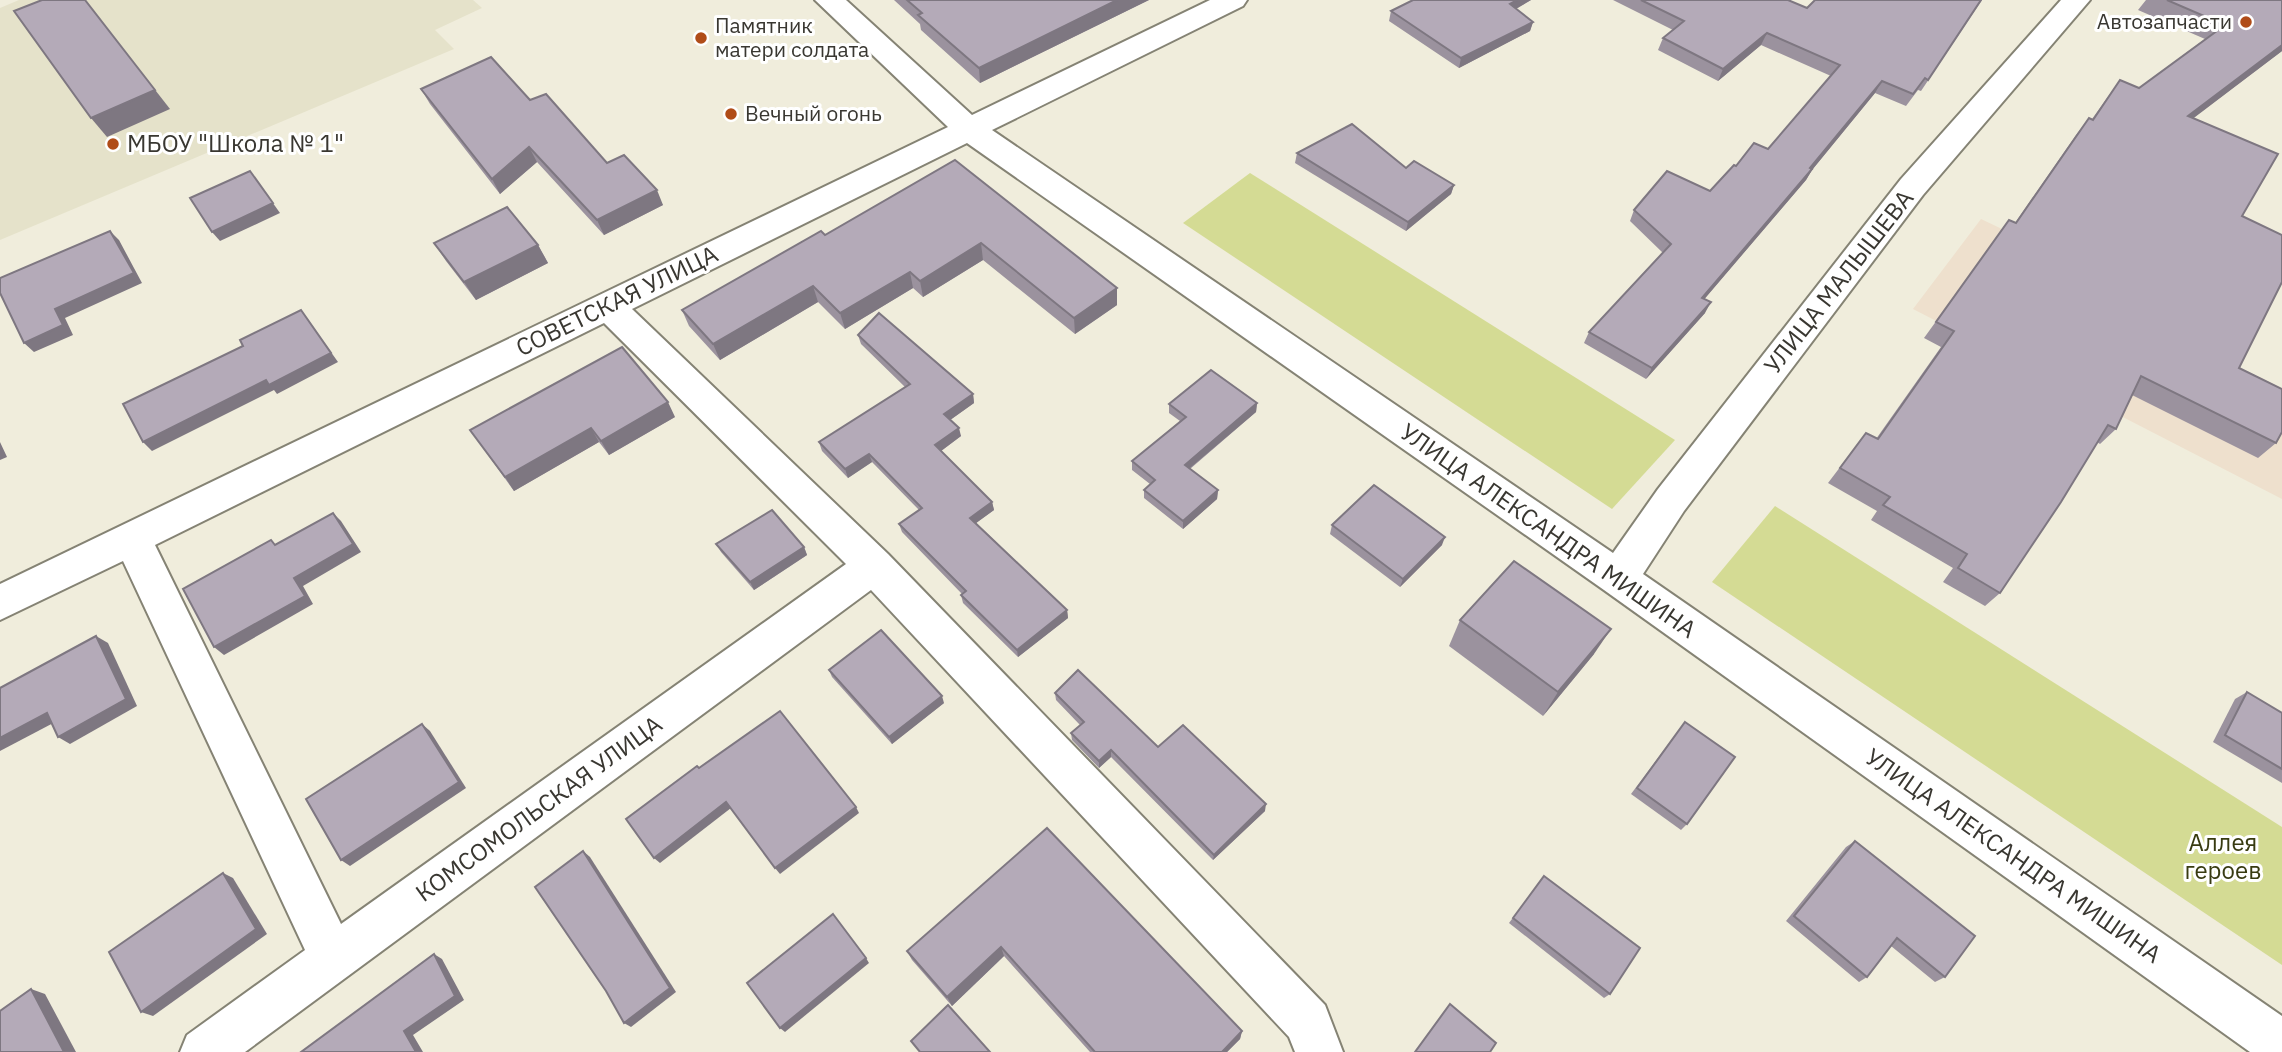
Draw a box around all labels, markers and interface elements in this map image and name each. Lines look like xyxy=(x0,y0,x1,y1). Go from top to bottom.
place label: Автозапчасти xyxy=(2097,7,2232,35)
place label: Памятник матери солдата xyxy=(715,11,869,63)
marker: Автозапчасти xyxy=(2238,14,2254,30)
marker: Памятник матери солдата xyxy=(693,30,709,46)
place label: Вечный огонь xyxy=(745,99,882,127)
marker: Вечный огонь xyxy=(723,106,739,122)
place label: МБОУ "Школа № 1" xyxy=(127,127,344,159)
marker: МБОУ "Школа № 1" xyxy=(105,136,121,152)
street label: УЛИЦА МАЛЫШЕВА xyxy=(1756,183,1920,380)
street label: СОВЕТСКАЯ УЛИЦА xyxy=(510,237,723,363)
street label: УЛИЦА АЛЕКСАНДРА МИШИНА xyxy=(1394,415,1703,645)
street label: КОМСОМОЛЬСКАЯ УЛИЦА xyxy=(409,708,668,909)
street label: УЛИЦА АЛЕКСАНДРА МИШИНА xyxy=(1859,740,2168,970)
park label: Аллея героев xyxy=(2184,826,2262,886)

